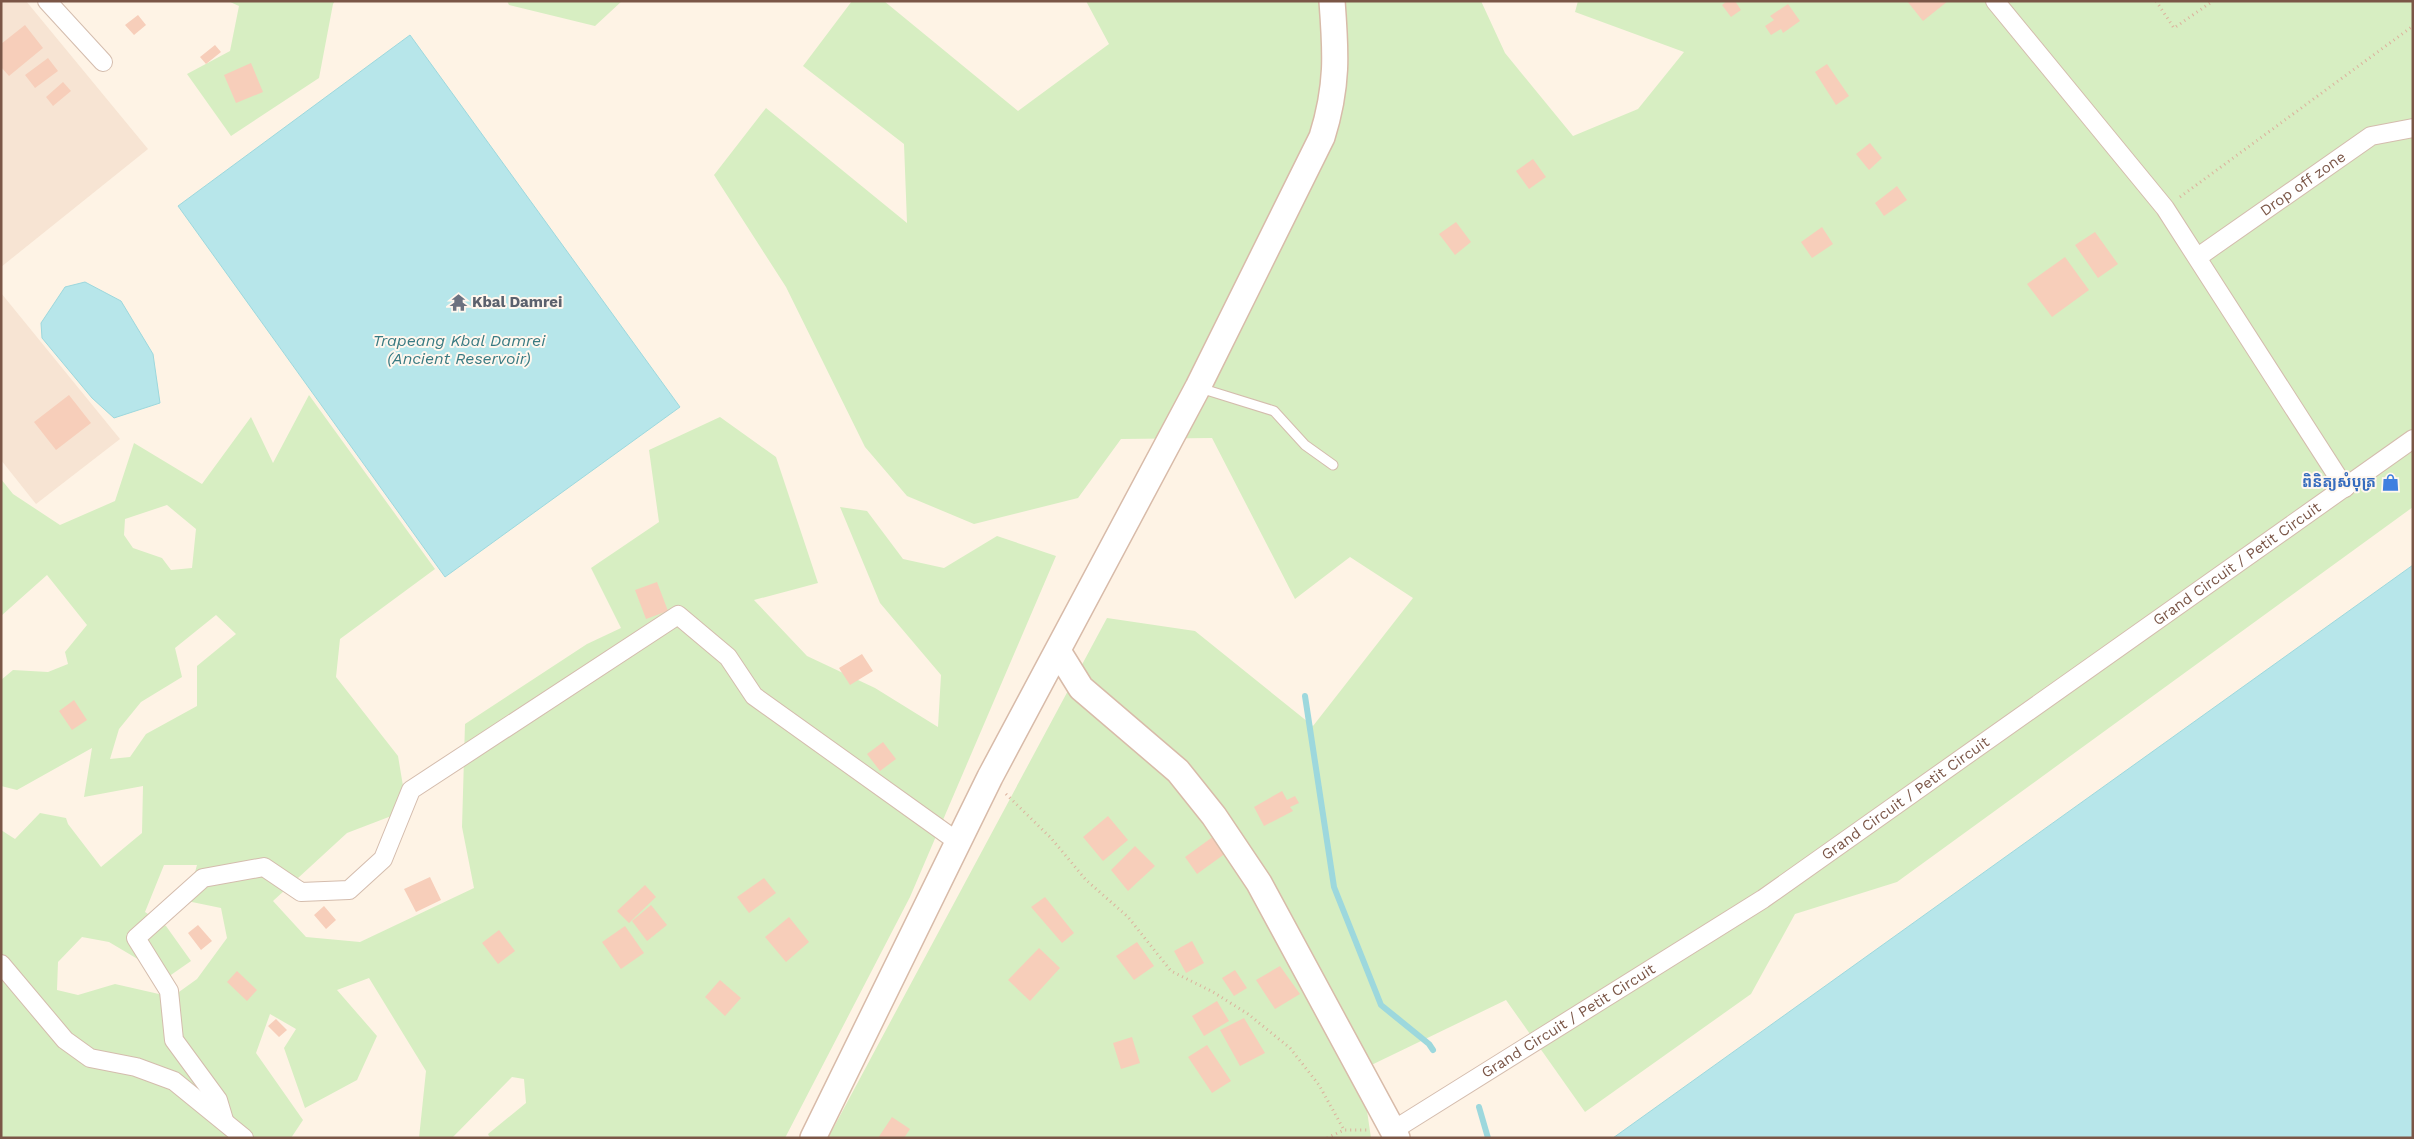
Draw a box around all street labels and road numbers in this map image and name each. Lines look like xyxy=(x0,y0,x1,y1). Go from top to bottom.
street label: Drop off zone xyxy=(2257,148,2349,220)
street label: Grand Circuit / Petit Circuit xyxy=(2149,498,2325,629)
street label: Grand Circuit / Petit Circuit xyxy=(1818,732,1993,864)
street label: Grand Circuit / Petit Circuit xyxy=(1478,959,1659,1082)

